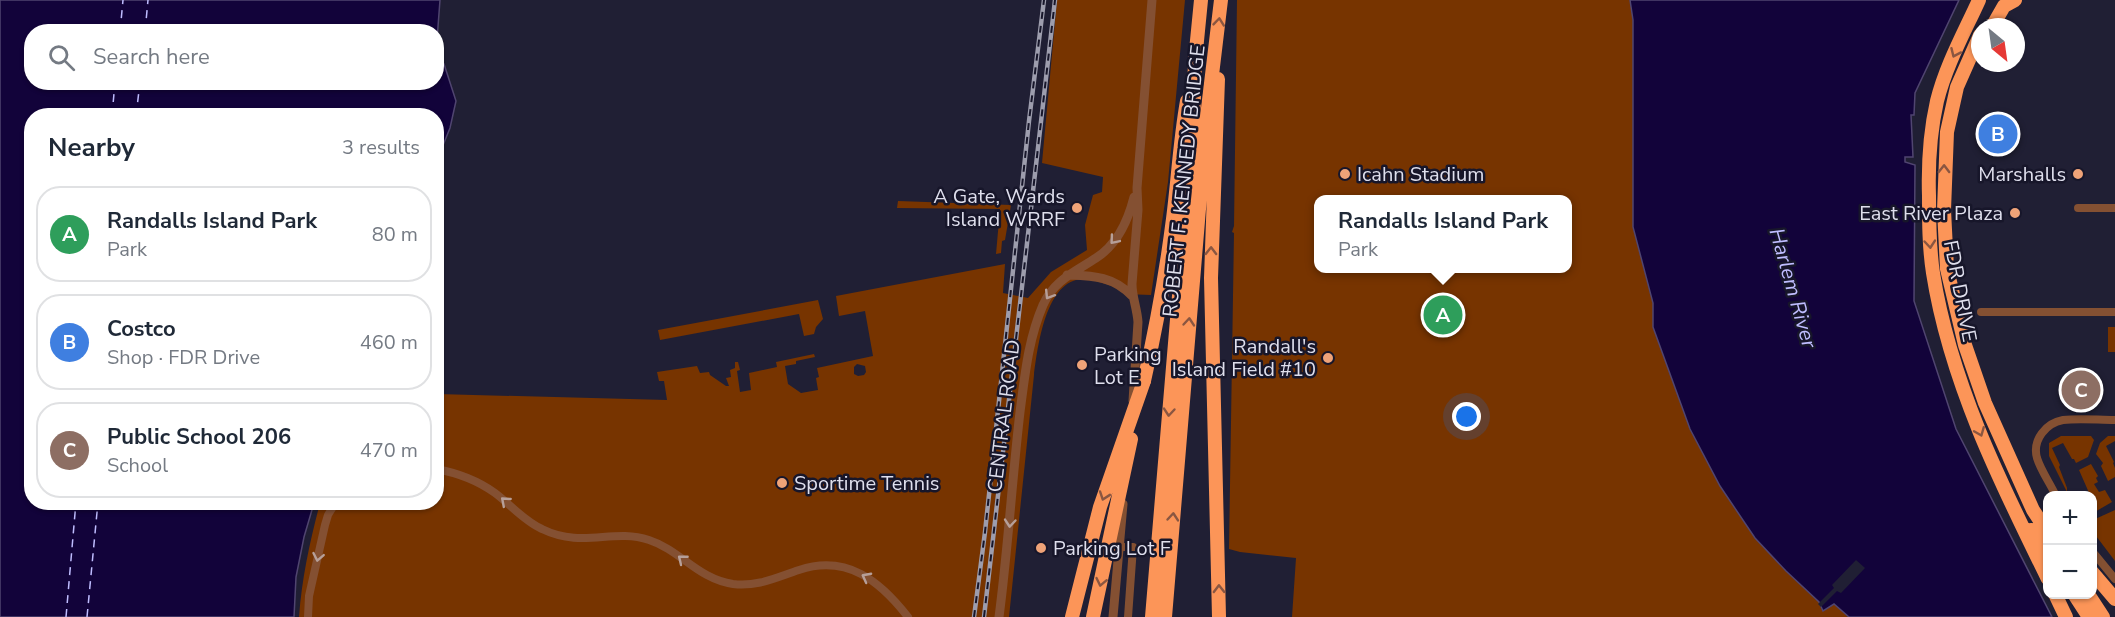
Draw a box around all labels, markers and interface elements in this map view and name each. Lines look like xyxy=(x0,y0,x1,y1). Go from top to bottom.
one-way arrow xyxy=(1212,18,1225,27)
north arrow xyxy=(1971,18,2025,72)
search box xyxy=(24,24,444,90)
icon: search xyxy=(45,41,78,74)
text: Search here xyxy=(93,42,210,72)
street label: ROBERT F. KENNEDY BRIDGE xyxy=(1156,44,1212,318)
one-way arrow xyxy=(1950,47,1962,58)
pin: B xyxy=(1978,112,2018,156)
text: Nearby xyxy=(48,130,135,165)
text: 3 results xyxy=(342,134,420,161)
place label: Icahn Stadium xyxy=(1357,161,1484,188)
place label: Marshalls xyxy=(1978,161,2066,188)
one-way arrow xyxy=(1938,164,1950,173)
marker: Icahn Stadium xyxy=(1338,167,1352,181)
marker: Marshalls xyxy=(2071,167,2085,181)
place label: A Gate, Wards Island WRRF xyxy=(933,183,1065,233)
popup xyxy=(1314,195,1572,273)
place label: East River Plaza xyxy=(1859,200,2003,227)
marker: A Gate, Wards Island WRRF xyxy=(1070,201,1084,215)
text: Randalls Island Park xyxy=(107,206,317,236)
text: Randalls Island Park xyxy=(1338,206,1548,236)
marker: East River Plaza xyxy=(2008,206,2022,220)
text: A xyxy=(62,221,77,248)
text: 80 m xyxy=(372,221,418,248)
water label: Harlem River xyxy=(1763,225,1824,352)
one-way arrow xyxy=(1110,233,1121,244)
text: Park xyxy=(107,236,147,263)
text: Park xyxy=(1338,236,1378,263)
street label: FDR DRIVE xyxy=(1937,238,1983,344)
one-way arrow xyxy=(1923,239,1936,249)
one-way arrow xyxy=(1205,246,1217,255)
one-way arrow xyxy=(1044,289,1056,299)
pin: A xyxy=(1424,292,1462,338)
text: Costco xyxy=(107,314,176,344)
one-way arrow xyxy=(1182,318,1195,327)
text: B xyxy=(63,329,76,356)
text: 460 m xyxy=(360,329,418,356)
place label: Randall's Island Field #10 xyxy=(1172,333,1316,383)
street label: CENTRAL ROAD xyxy=(981,338,1027,494)
place label: Parking Lot E xyxy=(1094,341,1162,391)
text: Shop · FDR Drive xyxy=(107,344,260,371)
marker: Randall's Island Field #10 xyxy=(1321,351,1335,365)
marker: Parking Lot E xyxy=(1075,358,1089,372)
pin: C xyxy=(2062,368,2100,412)
your location xyxy=(1452,402,1481,431)
one-way arrow xyxy=(1163,408,1176,417)
text: Public School 206 xyxy=(107,422,291,452)
one-way arrow xyxy=(1973,425,1985,436)
text: C xyxy=(63,437,76,464)
text: 470 m xyxy=(360,437,418,464)
text: School xyxy=(107,452,168,479)
place label: Sportime Tennis xyxy=(794,470,939,497)
marker: Sportime Tennis xyxy=(775,476,789,490)
one-way arrow xyxy=(1098,490,1111,501)
map controls xyxy=(2043,491,2097,599)
button: + xyxy=(2043,491,2097,545)
one-way arrow xyxy=(501,497,512,508)
one-way arrow xyxy=(1167,512,1180,521)
one-way arrow xyxy=(1003,519,1016,528)
place label: Parking Lot F xyxy=(1053,535,1171,562)
marker: Parking Lot F xyxy=(1034,541,1048,555)
button: − xyxy=(2043,545,2097,599)
one-way arrow xyxy=(312,552,325,562)
one-way arrow xyxy=(678,556,689,567)
one-way arrow xyxy=(862,573,872,584)
one-way arrow xyxy=(1095,577,1108,587)
one-way arrow xyxy=(1213,585,1225,594)

